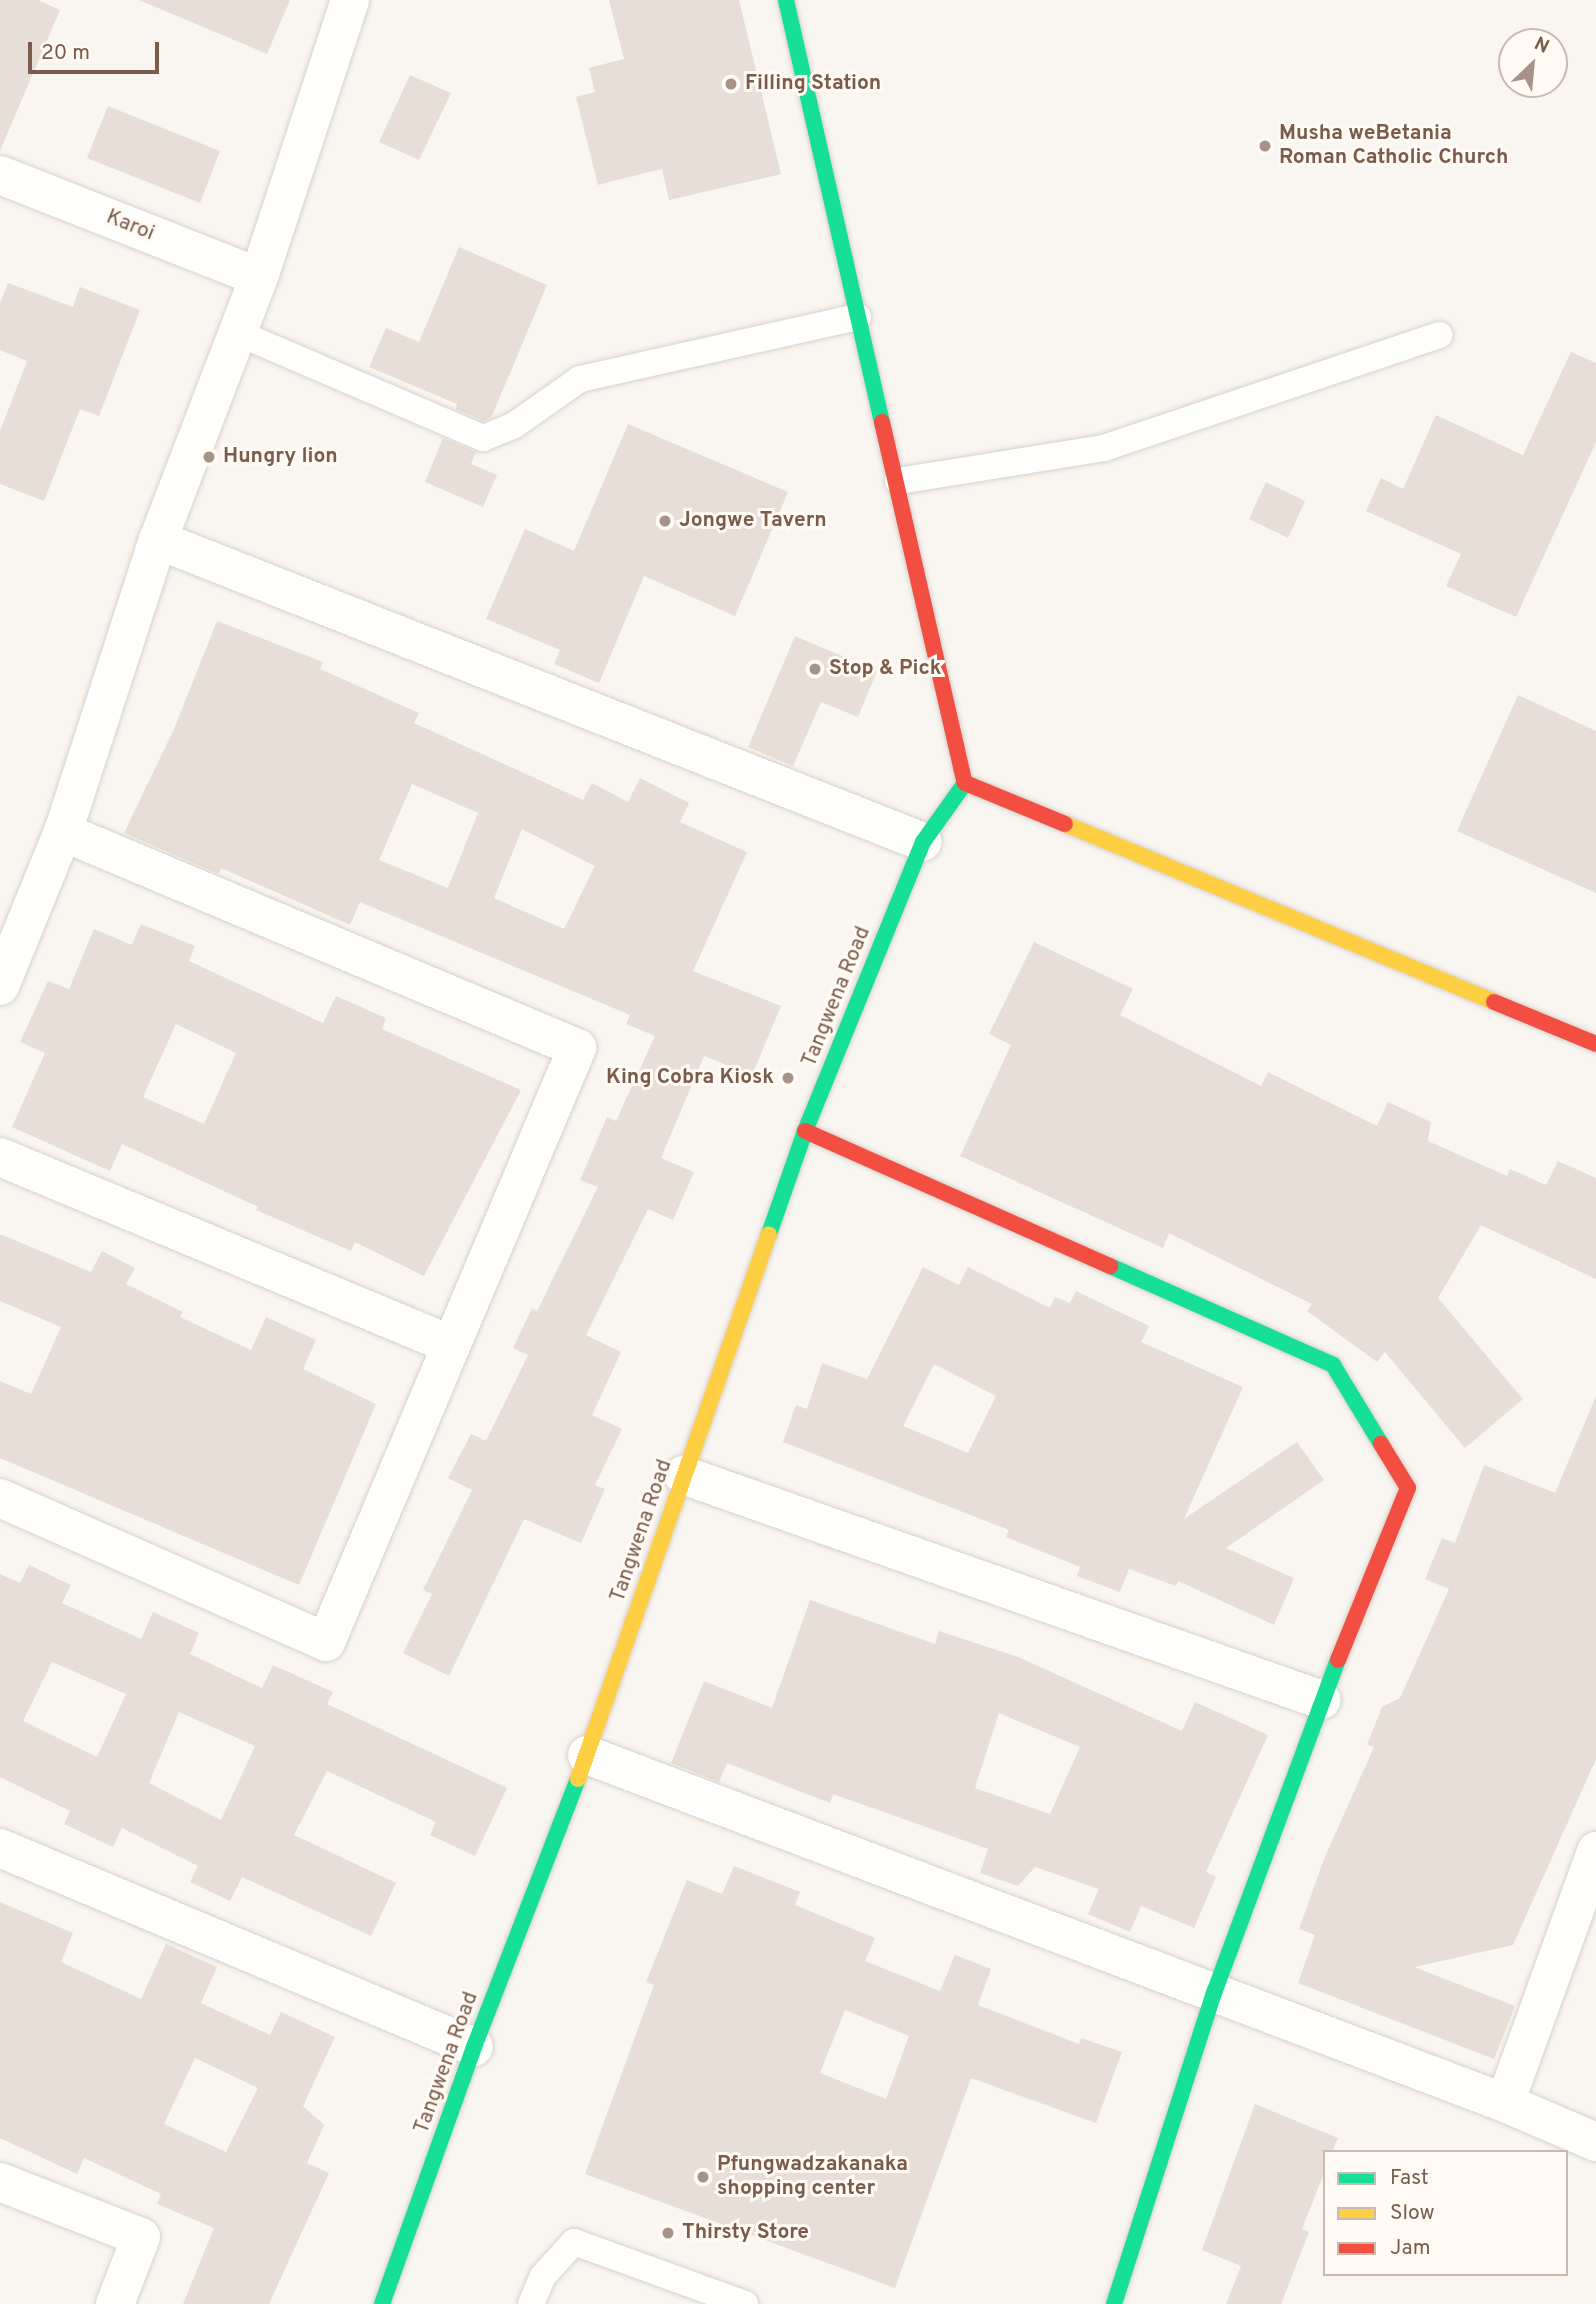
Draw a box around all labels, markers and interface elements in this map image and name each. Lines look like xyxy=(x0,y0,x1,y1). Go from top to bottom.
scale bar xyxy=(32,28,163,72)
north arrow xyxy=(1498,28,1568,98)
text: N xyxy=(1530,32,1553,60)
text: 20 m xyxy=(41,40,90,67)
place label: Filling Station xyxy=(745,71,881,97)
marker: Filling Station xyxy=(723,76,739,92)
place label: Musha weBetania Roman Catholic Church xyxy=(1279,121,1508,171)
marker: Musha weBetania Roman Catholic Church xyxy=(1257,138,1273,154)
street label: Karoi xyxy=(102,205,158,247)
place label: Hungry lion xyxy=(223,444,338,470)
marker: Hungry lion xyxy=(201,449,217,465)
place label: Jongwe Tavern xyxy=(679,508,827,534)
marker: Jongwe Tavern xyxy=(657,513,673,529)
place label: Stop & Pick xyxy=(829,656,942,682)
marker: Stop & Pick xyxy=(807,661,823,677)
street label: Tangwena Road xyxy=(797,923,877,1071)
place label: King Cobra Kiosk xyxy=(606,1065,774,1091)
marker: King Cobra Kiosk xyxy=(780,1070,796,1086)
street label: Tangwena Road xyxy=(606,1456,678,1606)
street label: Tangwena Road xyxy=(410,1989,484,2137)
legend xyxy=(1323,2150,1568,2276)
place label: Pfungwadzakanaka shopping center xyxy=(717,2152,908,2202)
text: Fast xyxy=(1390,2165,1429,2192)
marker: Pfungwadzakanaka shopping center xyxy=(695,2169,711,2185)
text: Slow xyxy=(1390,2200,1435,2227)
place label: Thirsty Store xyxy=(682,2220,809,2246)
marker: Thirsty Store xyxy=(660,2225,676,2241)
text: Jam xyxy=(1390,2235,1431,2262)

